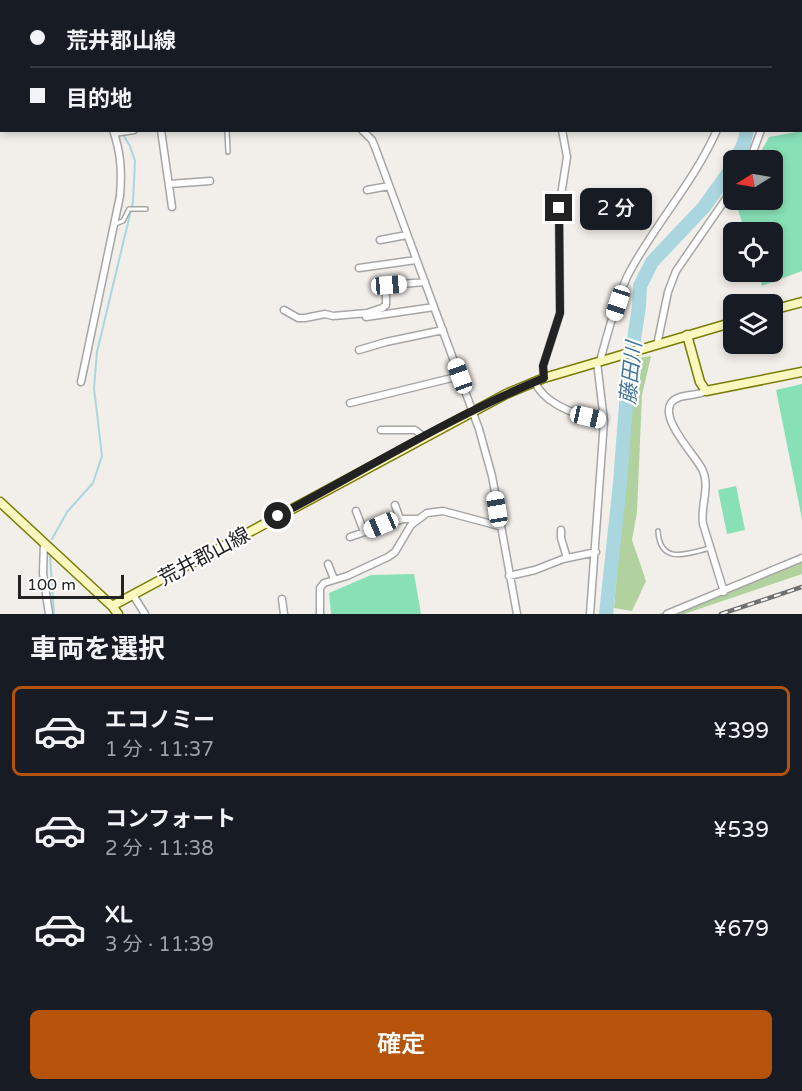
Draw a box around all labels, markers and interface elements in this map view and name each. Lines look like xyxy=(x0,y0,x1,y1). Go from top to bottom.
text: 荒井郡山線 xyxy=(66,28,176,54)
text: 目的地 xyxy=(66,86,132,112)
north arrow xyxy=(723,150,783,210)
map controls xyxy=(723,150,783,354)
callout: 2 分 xyxy=(580,187,652,229)
route end xyxy=(545,194,572,221)
text: 2 分 xyxy=(597,197,635,221)
button: locate xyxy=(723,222,783,282)
car xyxy=(370,274,408,296)
car xyxy=(604,283,632,323)
button: layers xyxy=(723,294,783,354)
water label: 藤田川 xyxy=(616,338,647,406)
car xyxy=(445,356,475,396)
car xyxy=(568,404,608,430)
car xyxy=(485,490,509,528)
route start xyxy=(264,502,291,529)
car xyxy=(361,510,401,540)
street label: 荒井郡山線 xyxy=(155,523,254,591)
scale bar xyxy=(18,572,124,600)
text: 100 m xyxy=(27,575,76,595)
text: 車両を選択 xyxy=(30,633,165,666)
icon: car xyxy=(33,704,87,758)
text: エコノミー xyxy=(105,707,215,733)
text: ¥399 xyxy=(713,718,769,744)
text: 1 分 · 11:37 xyxy=(105,738,214,762)
icon: car xyxy=(33,803,87,857)
text: コンフォート xyxy=(105,806,236,832)
text: ¥539 xyxy=(713,817,769,843)
text: 2 分 · 11:38 xyxy=(105,837,214,861)
icon: car xyxy=(33,902,87,956)
text: XL xyxy=(105,902,132,928)
text: ¥679 xyxy=(713,916,769,942)
text: 3 分 · 11:39 xyxy=(105,933,214,957)
button: 確定 xyxy=(30,1010,772,1079)

